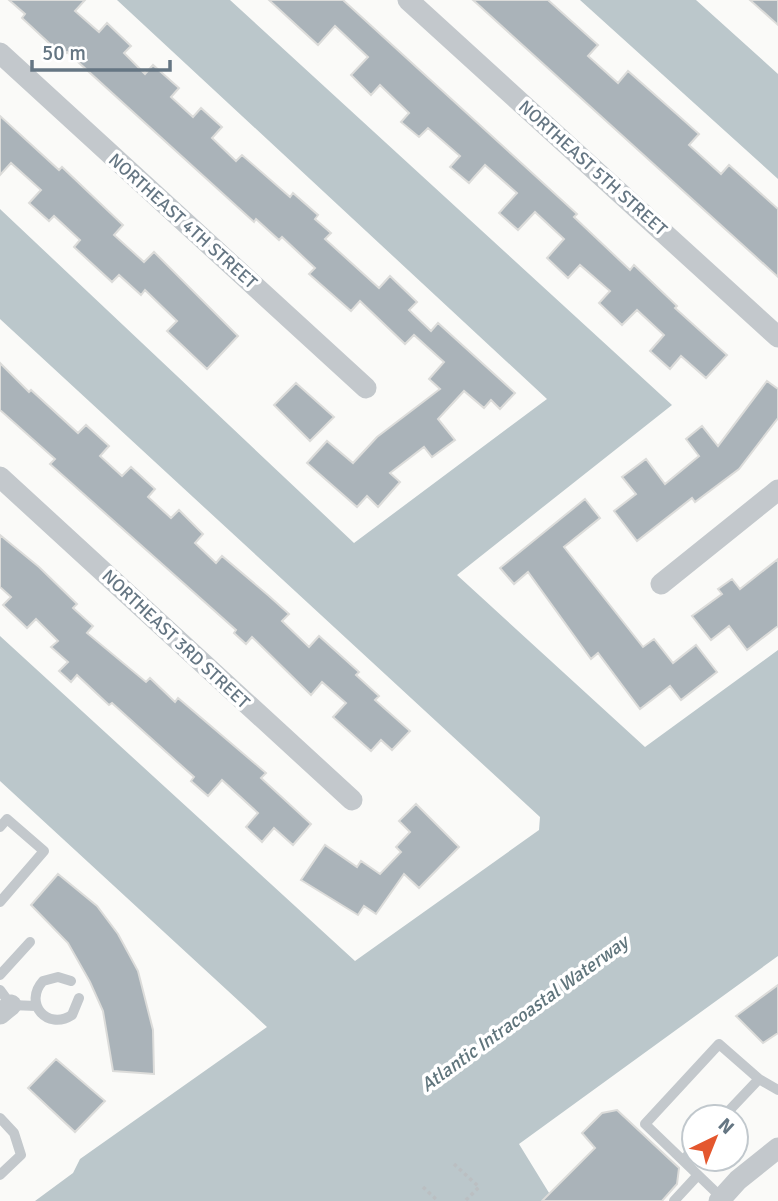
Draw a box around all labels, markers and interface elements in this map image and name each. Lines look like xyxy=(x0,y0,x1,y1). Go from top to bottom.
scale bar xyxy=(32,28,170,72)
text: 50 m xyxy=(42,40,86,66)
street label: NORTHEAST 5TH STREET xyxy=(514,95,672,241)
street label: NORTHEAST 4TH STREET xyxy=(104,148,262,294)
street label: NORTHEAST 3RD STREET xyxy=(98,565,254,713)
water label: Atlantic Intracoastal Waterway xyxy=(416,929,635,1097)
north arrow xyxy=(680,1103,750,1173)
text: N xyxy=(713,1113,739,1140)

